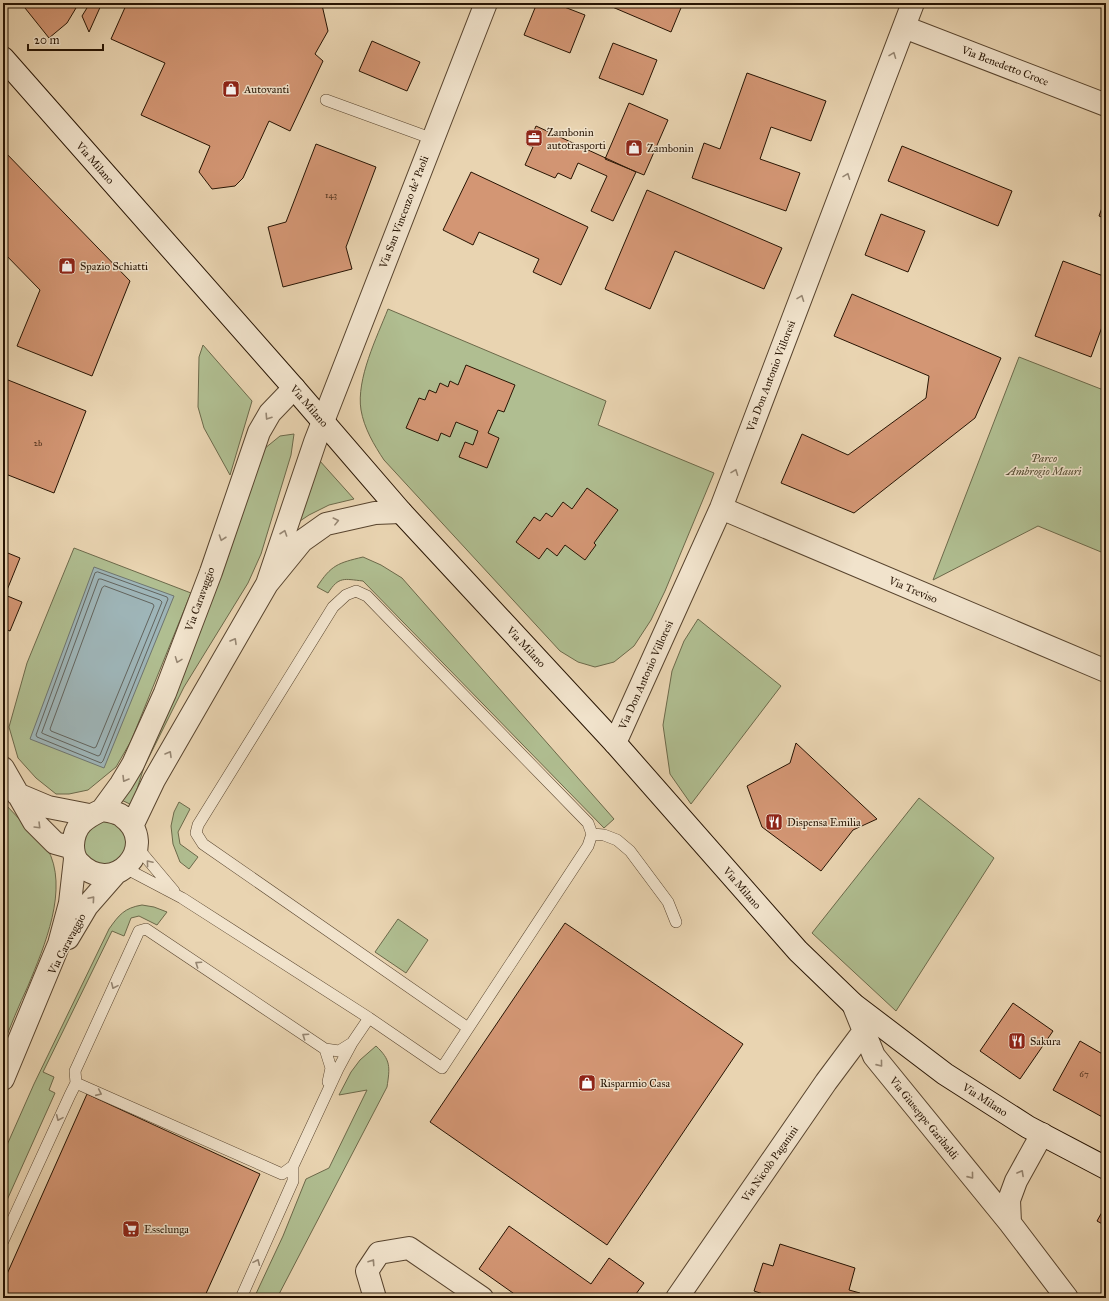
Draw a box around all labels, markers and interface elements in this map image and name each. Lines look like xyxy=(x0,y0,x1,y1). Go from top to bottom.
scale bar xyxy=(28,26,103,52)
text: 20 m xyxy=(34,33,60,47)
street label: Via Benedetto Croce xyxy=(959,43,1051,89)
one-way arrow xyxy=(889,51,897,58)
shop icon: Autovanti xyxy=(221,79,241,99)
place label: Autovanti xyxy=(243,83,289,96)
place label: Zambonin autotrasporti xyxy=(547,126,606,152)
office icon: Zambonin autotrasporti xyxy=(524,128,544,148)
shop icon: Zambonin xyxy=(624,138,644,158)
street label: Via Milano xyxy=(73,139,117,187)
place label: Zambonin xyxy=(647,142,694,155)
street label: Via San Vincenzo de' Paoli xyxy=(376,154,431,271)
one-way arrow xyxy=(843,173,851,180)
house number: 143 xyxy=(325,189,337,200)
shop icon: Spazio Schiatti xyxy=(57,256,77,276)
place label: Spazio Schiatti xyxy=(80,260,148,273)
one-way arrow xyxy=(796,294,804,301)
street label: Via Don Antonio Villoresi xyxy=(743,319,798,434)
street label: Via Milano xyxy=(287,382,331,430)
one-way arrow xyxy=(266,413,273,420)
house number: 2b xyxy=(34,437,43,448)
park label: Parco Ambrogio Mauri xyxy=(1005,452,1082,478)
one-way arrow xyxy=(730,468,738,475)
one-way arrow xyxy=(333,518,339,526)
one-way arrow xyxy=(279,530,288,537)
one-way arrow xyxy=(219,535,227,542)
street label: Via Caravaggio xyxy=(182,565,218,634)
street label: Via Treviso xyxy=(886,574,940,606)
street label: Via Don Antonio Villoresi xyxy=(616,619,676,732)
street label: Via Milano xyxy=(503,623,548,670)
one-way arrow xyxy=(229,638,236,645)
one-way arrow xyxy=(174,657,182,664)
one-way arrow xyxy=(164,750,171,758)
one-way arrow xyxy=(122,775,129,782)
restaurant icon: Dispensa Emilia xyxy=(764,812,784,832)
place label: Dispensa Emilia xyxy=(787,816,861,829)
one-way arrow xyxy=(33,821,41,829)
one-way arrow xyxy=(147,860,154,867)
street label: Via Milano xyxy=(720,864,764,912)
one-way arrow xyxy=(88,897,95,904)
street label: Via Caravaggio xyxy=(45,911,89,978)
one-way arrow xyxy=(195,962,202,969)
one-way arrow xyxy=(111,982,119,989)
restaurant icon: Sakura xyxy=(1007,1031,1027,1051)
one-way arrow xyxy=(303,1034,310,1041)
place label: Sakura xyxy=(1030,1035,1061,1048)
one-way arrow xyxy=(876,1060,883,1067)
house number: 67 xyxy=(1079,1068,1089,1079)
shop icon: Risparmio Casa xyxy=(577,1073,597,1093)
street label: Via Giuseppe Garibaldi xyxy=(886,1073,961,1162)
place label: Risparmio Casa xyxy=(600,1077,670,1090)
street label: Via Milano xyxy=(959,1080,1010,1120)
one-way arrow xyxy=(94,1088,102,1096)
one-way arrow xyxy=(56,1114,64,1122)
street label: Via Nicolò Paganini xyxy=(738,1124,801,1205)
one-way arrow xyxy=(1016,1170,1023,1177)
one-way arrow xyxy=(967,1171,974,1178)
supermarket icon: Esselunga xyxy=(121,1219,141,1239)
place label: Esselunga xyxy=(144,1223,189,1236)
one-way arrow xyxy=(252,1259,260,1267)
one-way arrow xyxy=(368,1259,375,1266)

